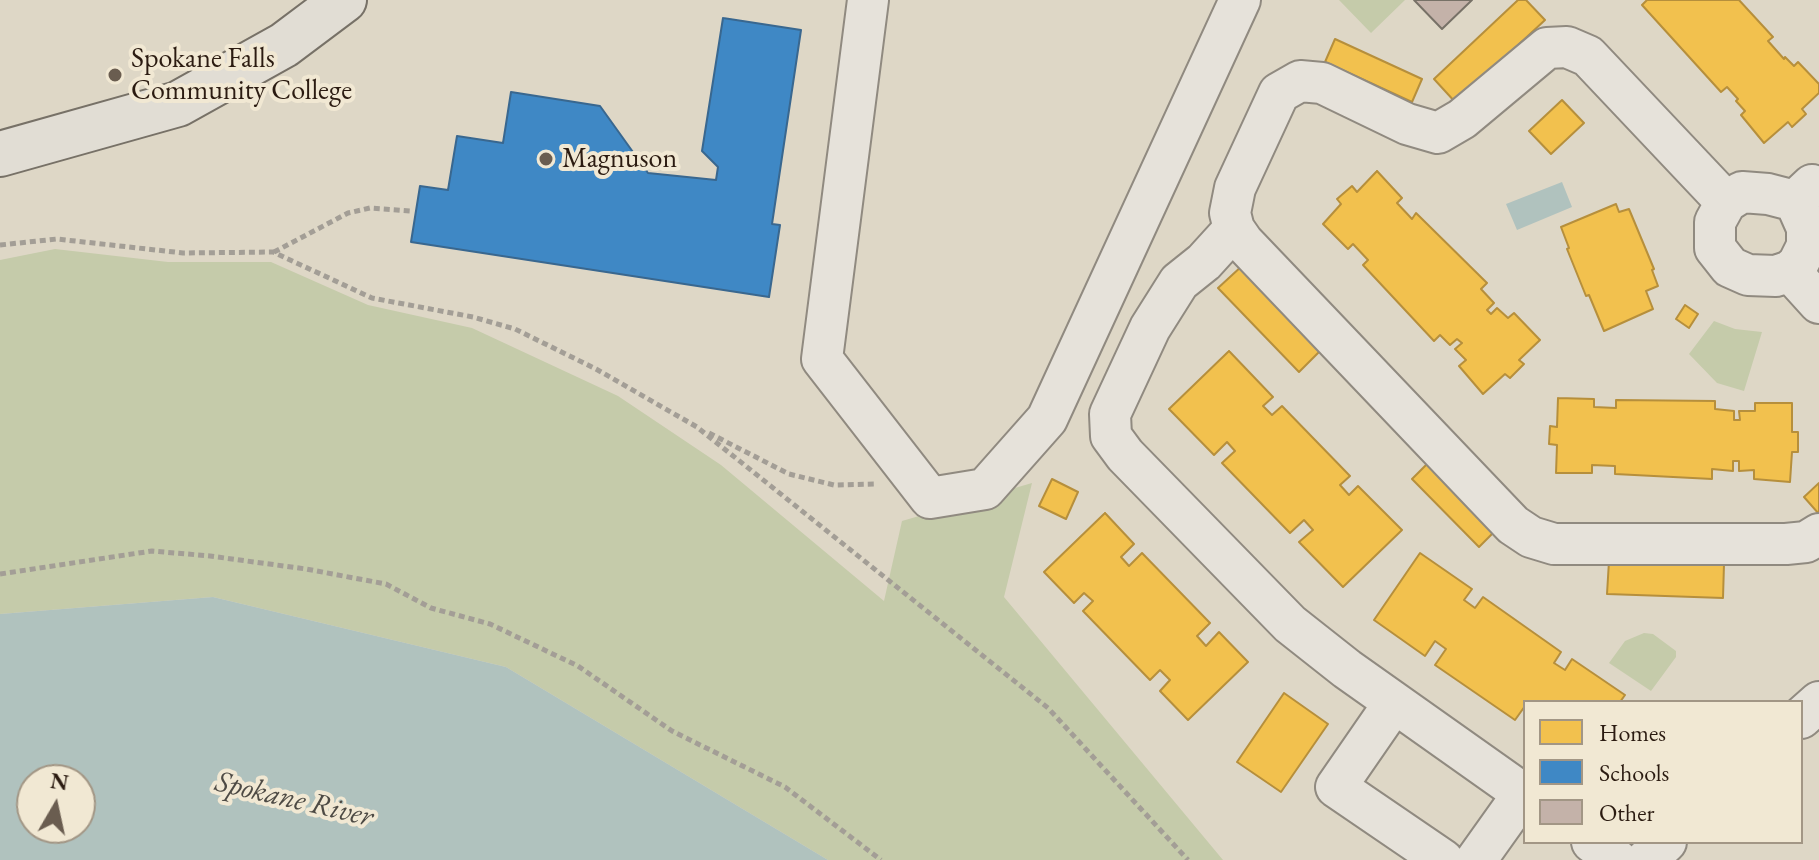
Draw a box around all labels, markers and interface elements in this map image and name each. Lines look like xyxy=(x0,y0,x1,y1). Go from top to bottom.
place label: Spokane Falls Community College xyxy=(131,42,352,108)
marker: Spokane Falls Community College xyxy=(106,66,124,84)
place label: Magnuson xyxy=(562,142,677,176)
marker: Magnuson xyxy=(537,150,555,168)
legend xyxy=(1523,700,1803,844)
text: Homes xyxy=(1599,717,1666,748)
text: Schools xyxy=(1599,757,1669,788)
north arrow xyxy=(16,764,96,844)
water label: Spokane River xyxy=(211,764,377,836)
text: N xyxy=(48,766,71,797)
text: Other xyxy=(1599,797,1655,828)

